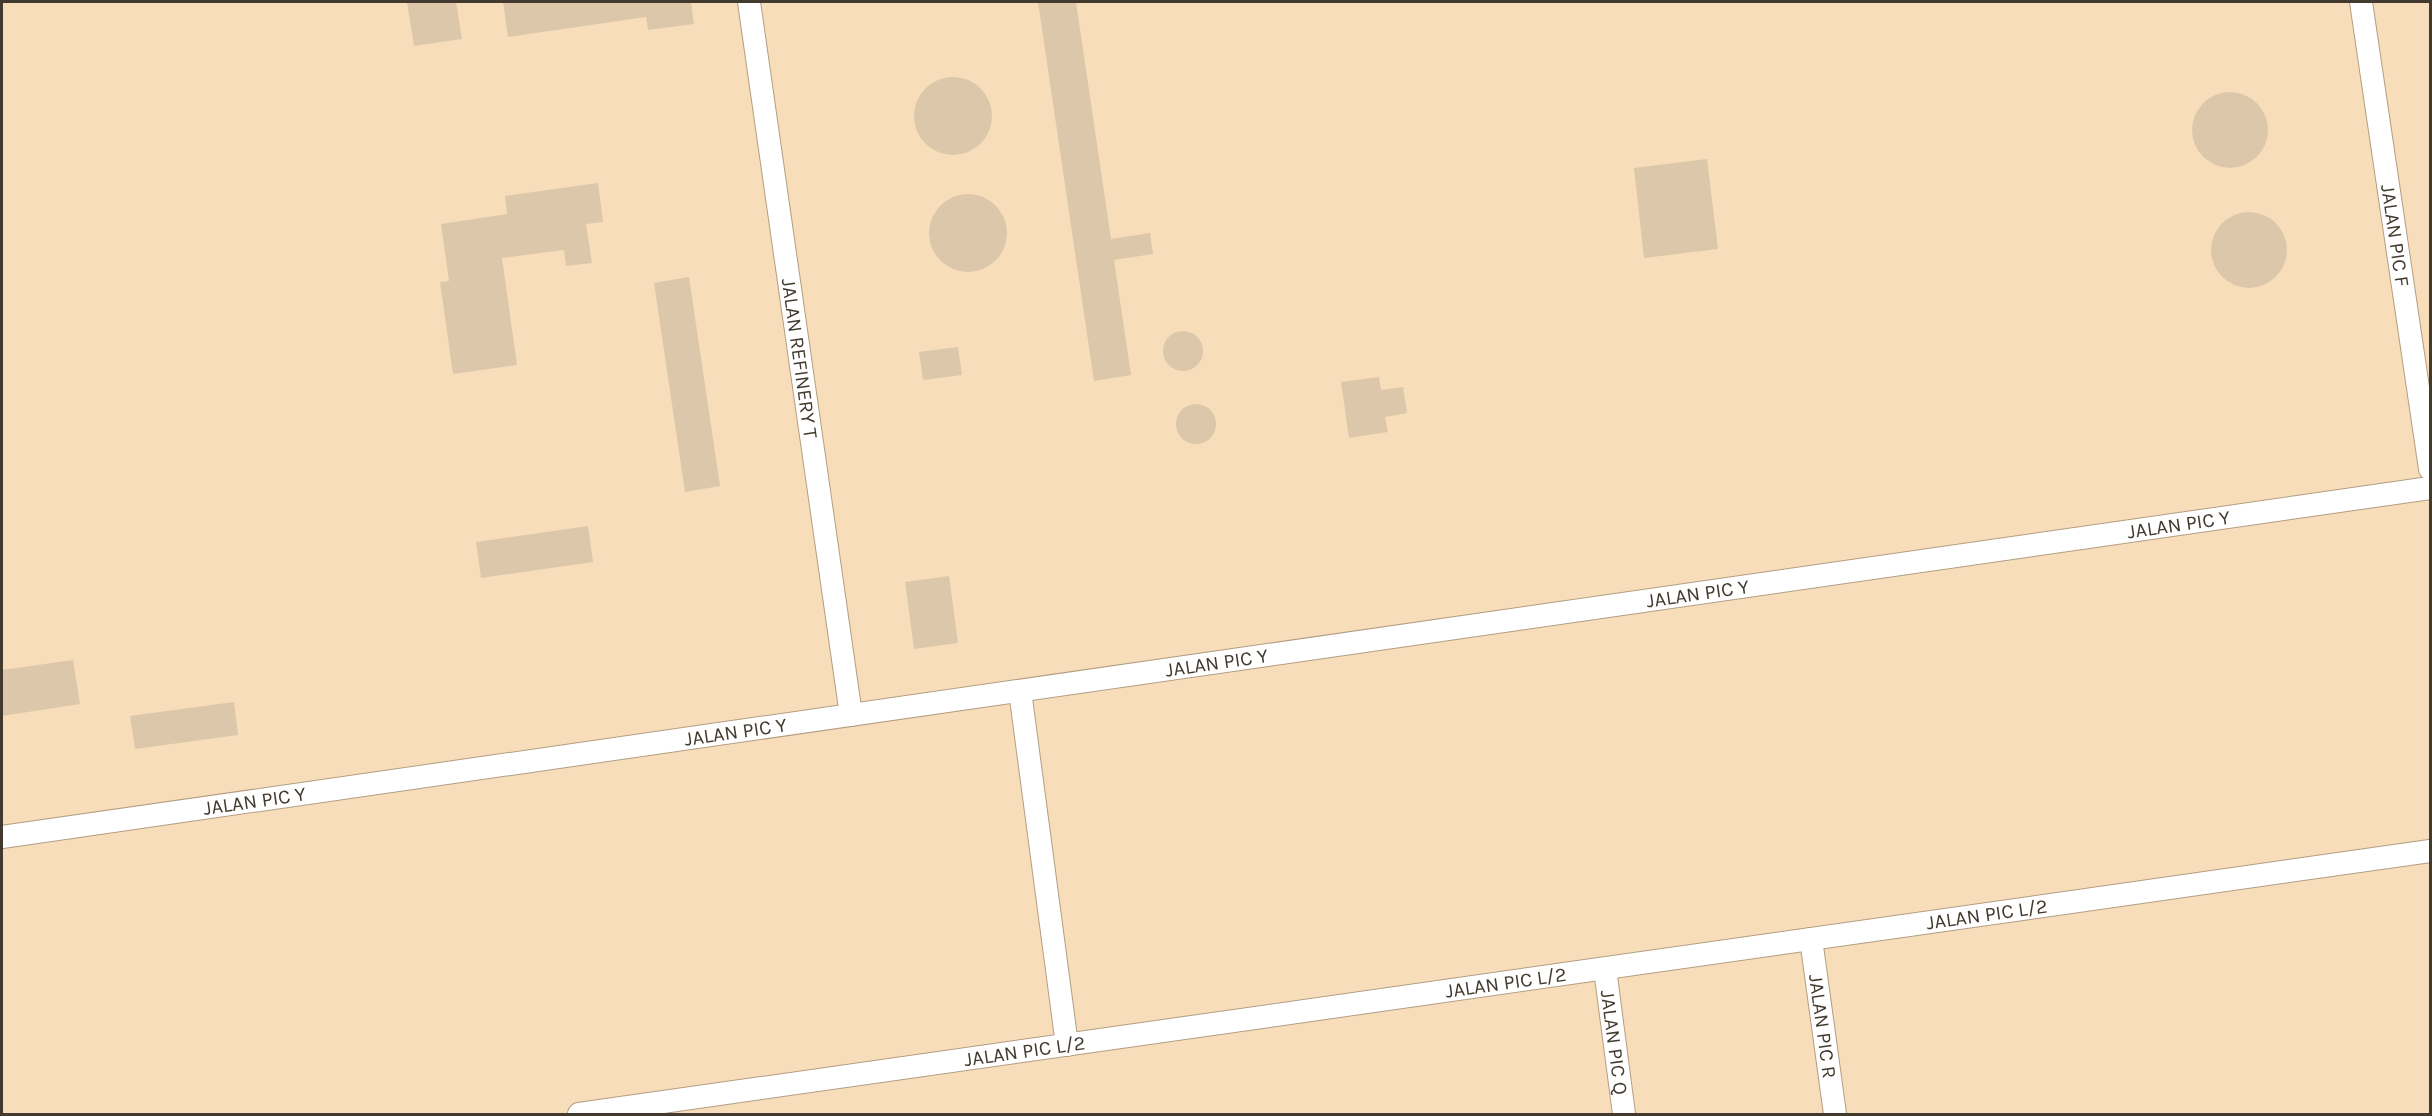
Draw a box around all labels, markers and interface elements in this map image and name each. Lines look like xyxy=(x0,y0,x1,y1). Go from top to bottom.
street label: JALAN PIC F xyxy=(2377,183,2414,288)
street label: JALAN REFINERY T xyxy=(777,277,823,440)
street label: JALAN PIC Y xyxy=(2126,505,2232,543)
street label: JALAN PIC Y xyxy=(1645,575,1750,612)
street label: JALAN PIC Y xyxy=(1164,644,1269,681)
street label: JALAN PIC Y xyxy=(683,713,788,750)
street label: JALAN PIC Y xyxy=(202,782,307,819)
street label: JALAN PIC L/2 xyxy=(1925,894,2049,934)
street label: JALAN PIC L/2 xyxy=(1444,962,1568,1002)
street label: JALAN PIC R xyxy=(1804,973,1841,1080)
street label: JALAN PIC Q xyxy=(1596,989,1633,1096)
street label: JALAN PIC L/2 xyxy=(962,1031,1087,1071)

